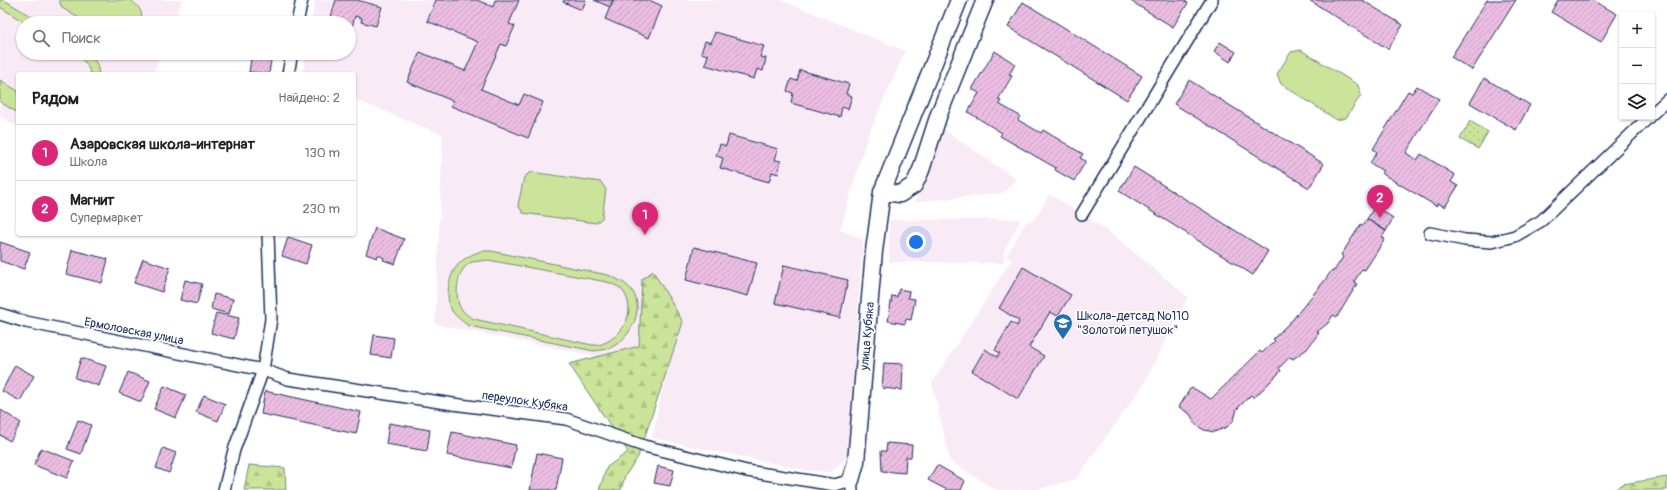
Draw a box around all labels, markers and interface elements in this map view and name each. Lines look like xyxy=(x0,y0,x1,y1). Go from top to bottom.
map controls xyxy=(1619,12,1655,120)
button: + xyxy=(1619,12,1655,48)
search box xyxy=(16,16,356,60)
icon: search xyxy=(30,27,52,49)
text: Поиск xyxy=(62,29,101,48)
button: − xyxy=(1619,48,1655,84)
button: layers xyxy=(1619,84,1655,120)
text: Рядом xyxy=(32,88,79,109)
text: Найдено: 2 xyxy=(278,90,340,106)
text: Азаровская школа-интернат xyxy=(70,135,255,154)
text: 1 xyxy=(42,145,48,161)
text: 130 m xyxy=(304,145,340,161)
text: Школа xyxy=(70,154,107,170)
pin: 2 xyxy=(1367,185,1393,218)
text: Магнит xyxy=(70,191,115,210)
text: 2 xyxy=(41,201,49,217)
text: 230 m xyxy=(303,201,340,217)
pin: 1 xyxy=(632,202,658,235)
text: Супермаркет xyxy=(70,210,143,226)
your location xyxy=(906,232,926,252)
street label: улица Кубяка xyxy=(857,301,878,372)
place label: Школа-детсад №110 "Золотой петушок" xyxy=(1077,309,1189,338)
school or university icon: Школа-детсад №110 "Золотой петушок" xyxy=(1052,312,1074,340)
street label: Ермоловская улица xyxy=(83,315,185,349)
street label: переулок Кубяка xyxy=(481,388,569,415)

